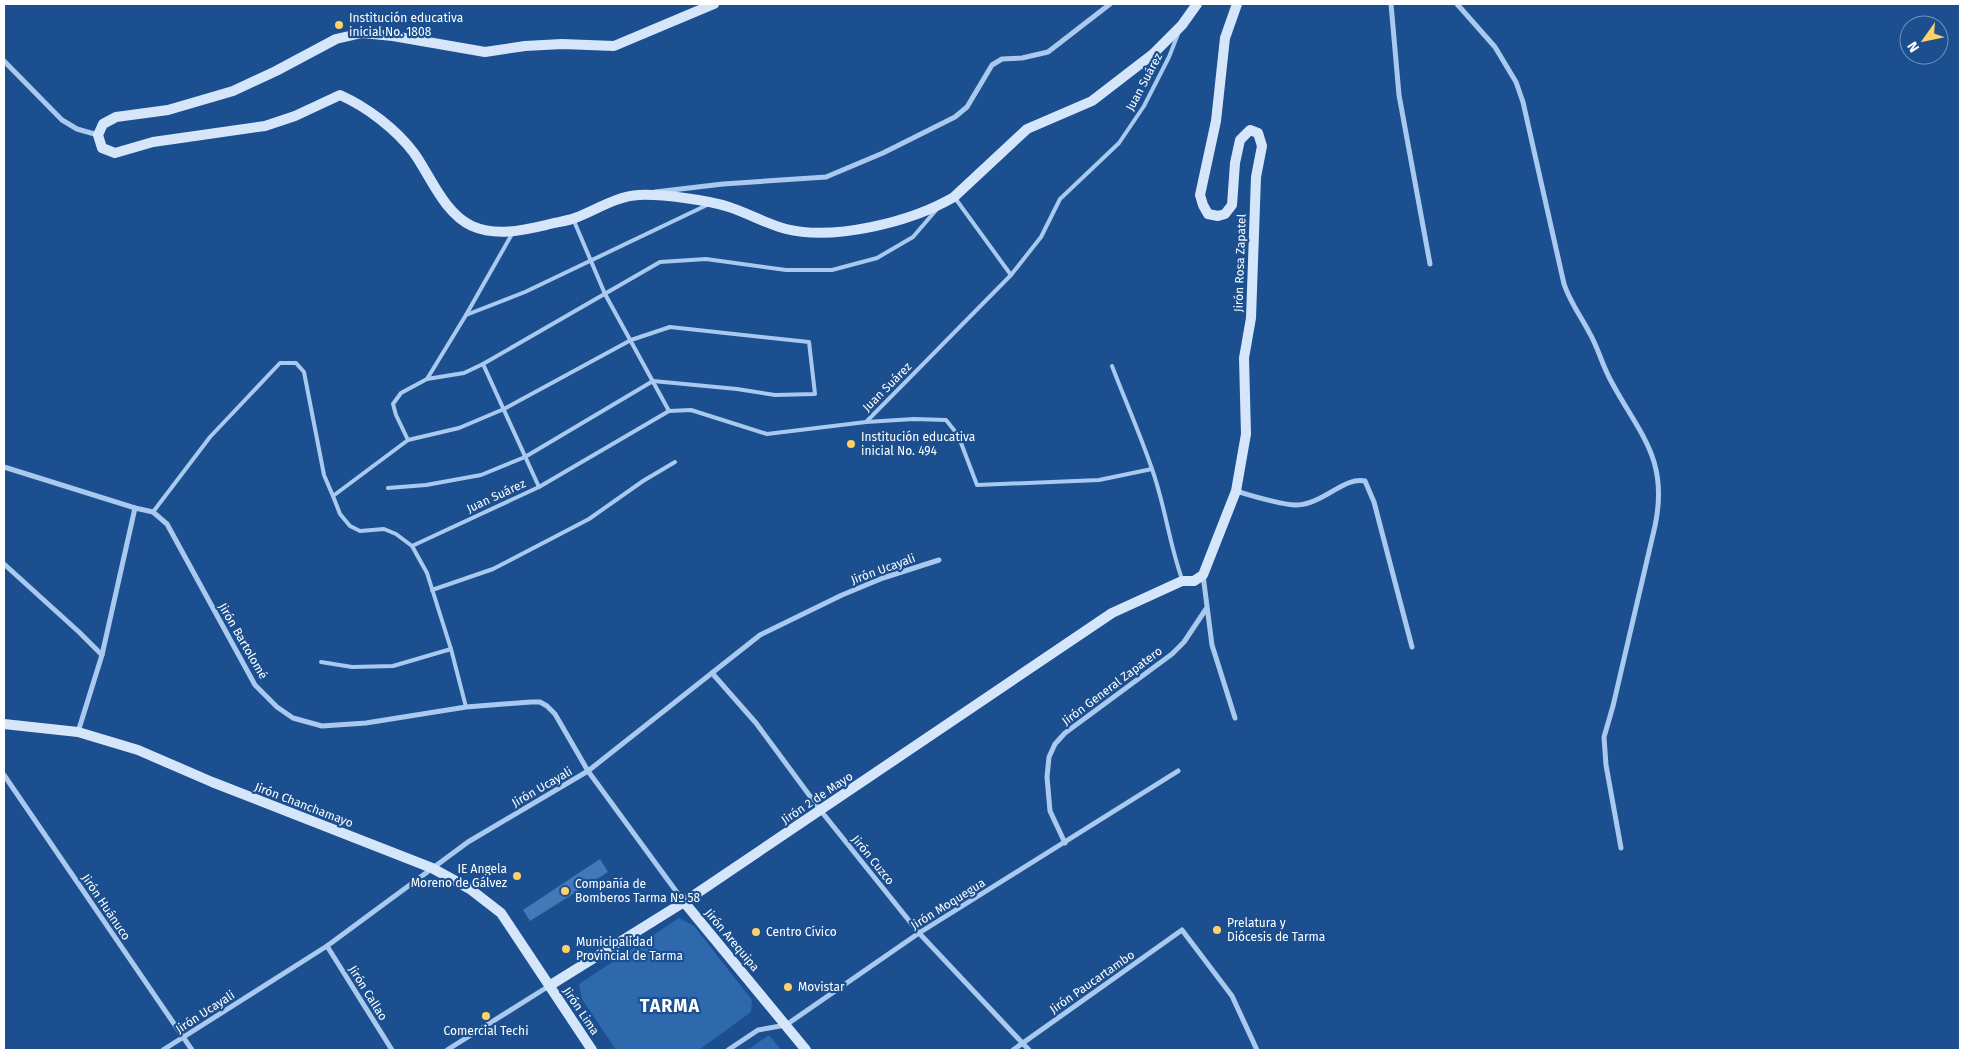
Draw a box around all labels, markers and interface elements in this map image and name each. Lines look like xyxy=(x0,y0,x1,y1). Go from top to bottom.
place label: Institución educativa inicial No. 1808 xyxy=(349,11,463,39)
north arrow xyxy=(1899,15,1949,65)
marker: Institución educativa inicial No. 1808 xyxy=(333,19,345,31)
text: N xyxy=(1904,38,1923,55)
street label: Juan Suárez xyxy=(1123,51,1165,113)
street label: Jirón Rosa Zapatel xyxy=(1231,213,1249,312)
street label: Juan Suárez xyxy=(860,360,914,414)
place label: Institución educativa inicial No. 494 xyxy=(861,430,975,458)
marker: Institución educativa inicial No. 494 xyxy=(845,438,857,450)
street label: Juan Suárez xyxy=(464,476,528,516)
street label: Jirón Ucayali xyxy=(849,551,917,587)
street label: Jirón Bartolomé xyxy=(216,600,270,682)
street label: Jirón General Zapatero xyxy=(1059,644,1165,728)
street label: Jirón Ucayali xyxy=(509,764,575,810)
street label: Jirón 2 de Mayo xyxy=(779,769,855,827)
street label: Jirón Chanchamayo xyxy=(253,780,355,830)
street label: Jirón Cuzco xyxy=(849,832,897,888)
place label: IE Angela Moreno de Gálvez xyxy=(411,862,507,890)
marker: IE Angela Moreno de Gálvez xyxy=(511,870,523,882)
street label: Jirón Huánuco xyxy=(79,871,133,943)
street label: Jirón Moquegua xyxy=(908,875,988,933)
place label: Compañía de Bomberos Tarma Nº 58 xyxy=(575,877,700,905)
marker: Compañía de Bomberos Tarma Nº 58 xyxy=(559,885,571,897)
street label: Jirón Arequipa xyxy=(702,906,762,974)
place label: Prelatura y Diócesis de Tarma xyxy=(1227,916,1325,944)
marker: Prelatura y Diócesis de Tarma xyxy=(1211,924,1223,936)
place label: Centro Cívico xyxy=(766,925,837,939)
marker: Centro Cívico xyxy=(750,926,762,938)
place label: Municipalidad Provincial de Tarma xyxy=(576,935,683,963)
marker: Municipalidad Provincial de Tarma xyxy=(560,943,572,955)
street label: Jirón Paucartambo xyxy=(1047,947,1137,1017)
street label: Jirón Callao xyxy=(346,963,390,1023)
place label: Movistar xyxy=(798,980,845,994)
marker: Movistar xyxy=(782,981,794,993)
street label: Jirón Lima xyxy=(560,984,602,1038)
street label: Jirón Ucayali xyxy=(173,988,237,1036)
district label: TARMA xyxy=(640,995,700,1017)
marker: Comercial Techi xyxy=(480,1010,492,1022)
place label: Comercial Techi xyxy=(443,1024,529,1038)

